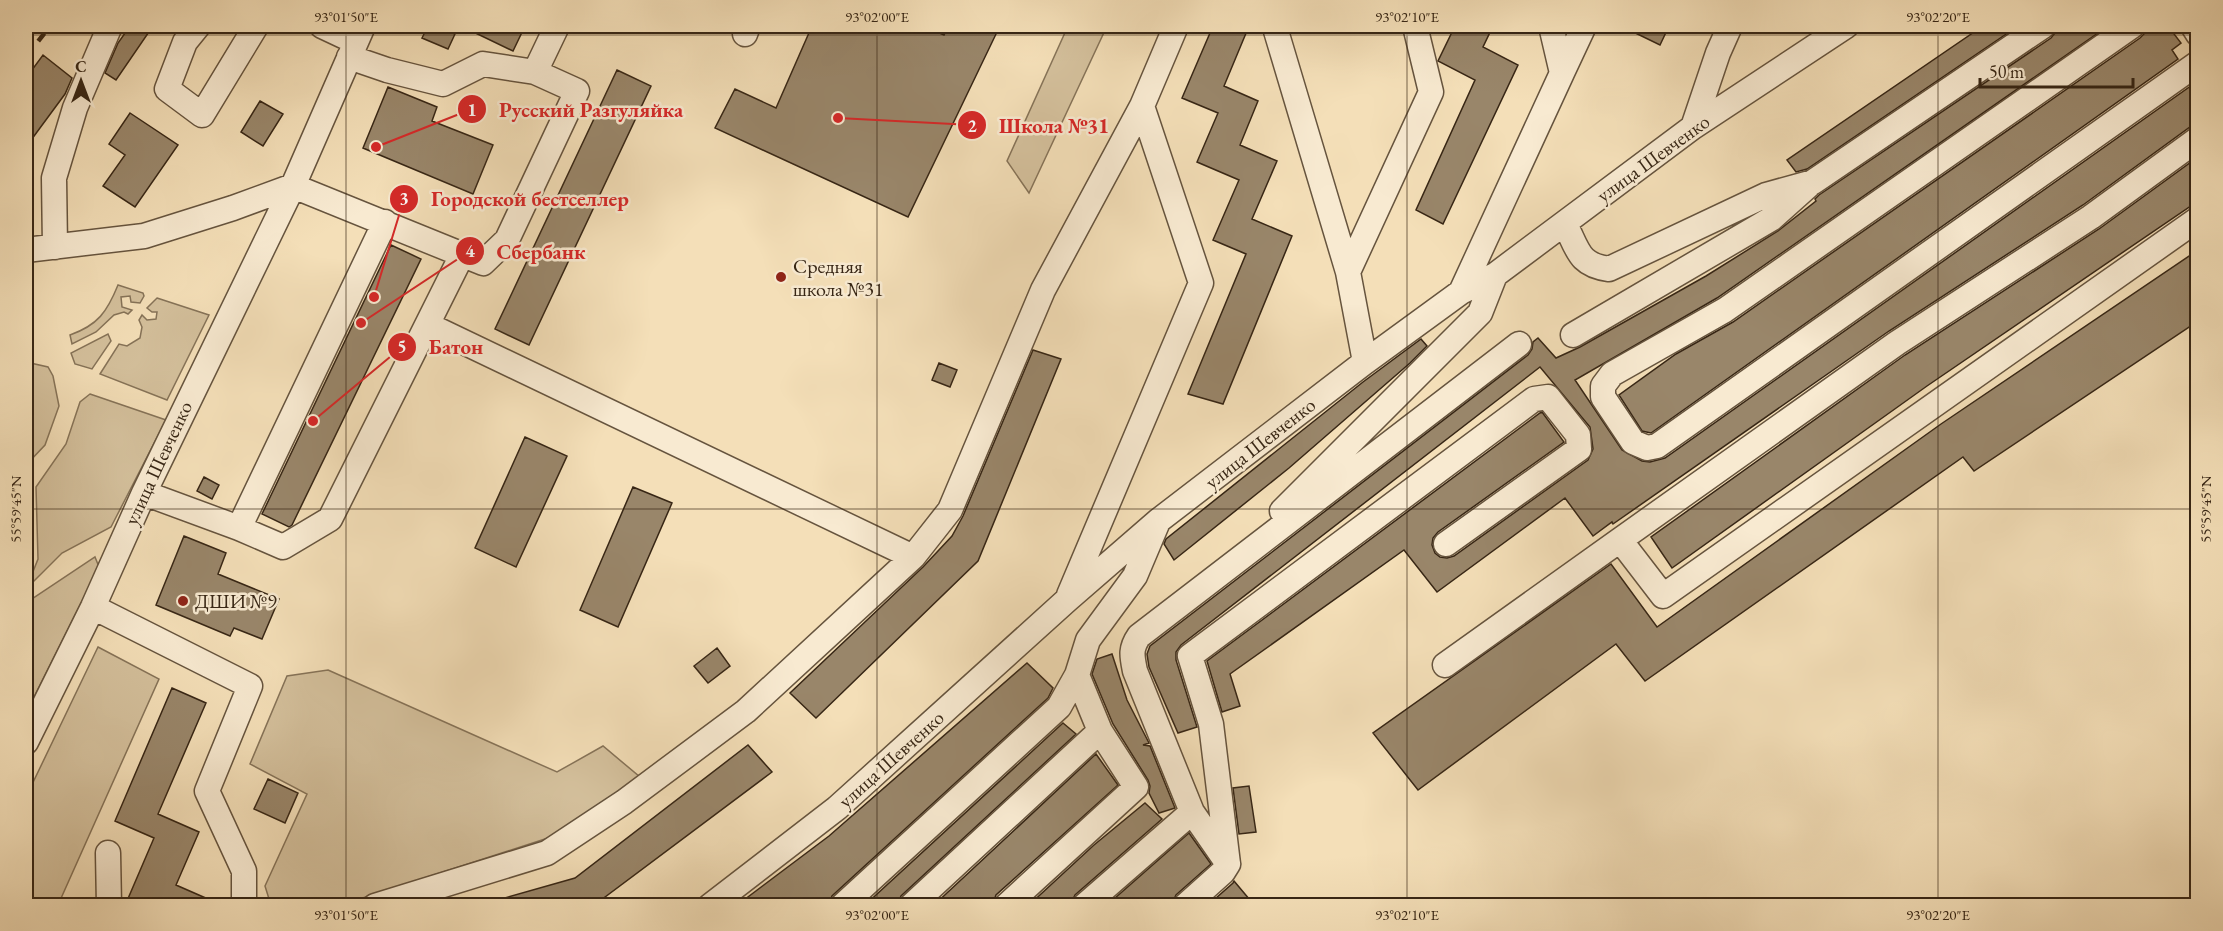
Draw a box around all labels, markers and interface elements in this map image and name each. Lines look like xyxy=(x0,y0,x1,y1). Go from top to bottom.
text: 93°01'50"E xyxy=(314,7,379,26)
text: 93°02'00"E xyxy=(845,7,910,26)
text: 93°02'10"E xyxy=(1375,7,1440,26)
text: 93°02'20"E xyxy=(1906,7,1971,26)
north arrow xyxy=(51,51,111,111)
scale bar xyxy=(1980,51,2133,89)
text: С xyxy=(75,56,87,77)
text: 50 m xyxy=(1989,60,2024,83)
callout: Русский Разгуляйка xyxy=(457,90,696,129)
text: Русский Разгуляйка xyxy=(499,96,684,123)
text: 1 xyxy=(467,98,477,121)
callout: Школа №31 xyxy=(957,106,1121,145)
street label: улица Шевченко xyxy=(1591,108,1715,208)
text: Школа №31 xyxy=(999,112,1109,139)
text: 2 xyxy=(967,114,977,137)
callout: Городской бестселлер xyxy=(389,179,641,218)
text: Городской бестселлер xyxy=(431,185,629,212)
text: 3 xyxy=(399,187,409,210)
callout: Сбербанк xyxy=(455,232,598,271)
text: Сбербанк xyxy=(496,238,586,265)
text: 4 xyxy=(465,239,475,262)
place label: Средняя школа №31 xyxy=(793,253,884,302)
marker: Средняя школа №31 xyxy=(774,270,788,284)
callout: Батон xyxy=(387,328,495,367)
text: Батон xyxy=(429,333,483,360)
text: 5 xyxy=(397,335,407,358)
street label: улица Шевченко xyxy=(1199,392,1321,494)
street label: улица Шевченко xyxy=(118,397,198,529)
text: 55°59'45"N xyxy=(6,475,25,543)
text: 55°59'45"N xyxy=(2196,475,2215,543)
place label: ДШИ №9 xyxy=(195,588,277,614)
marker: ДШИ №9 xyxy=(176,594,190,608)
street label: улица Шевченко xyxy=(833,705,949,813)
text: 93°01'50"E xyxy=(314,905,379,924)
text: 93°02'00"E xyxy=(845,905,910,924)
text: 93°02'10"E xyxy=(1375,905,1440,924)
text: 93°02'20"E xyxy=(1906,905,1971,924)

